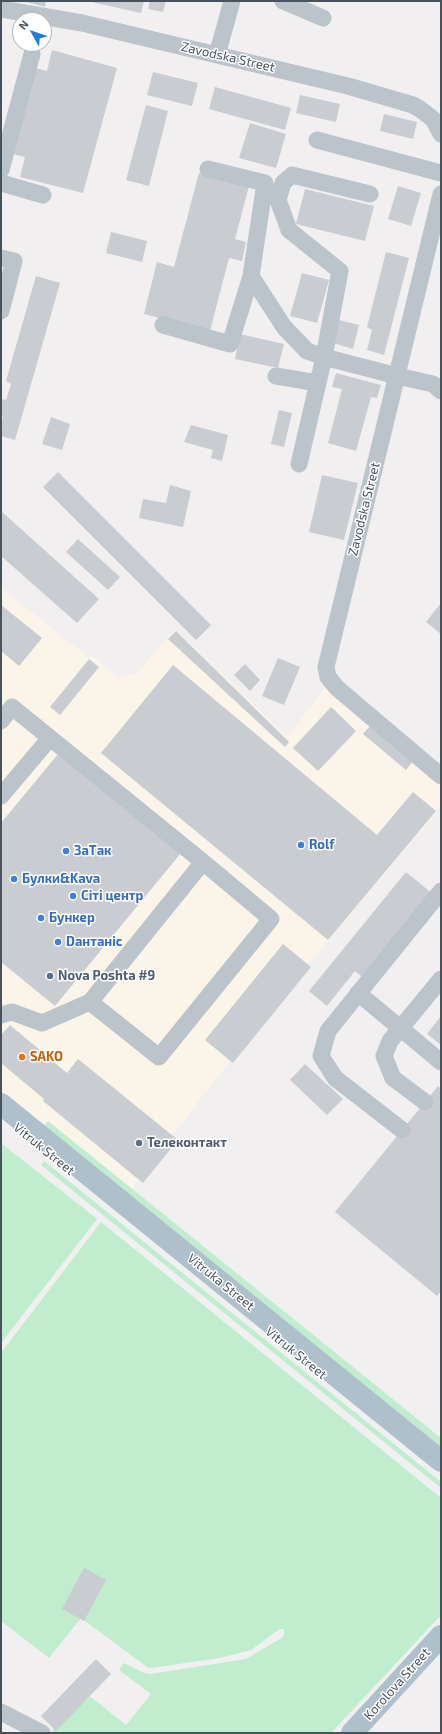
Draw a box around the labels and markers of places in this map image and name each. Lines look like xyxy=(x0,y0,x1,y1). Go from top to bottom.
place label: Rolf xyxy=(309,837,334,853)
marker: Rolf xyxy=(296,840,306,850)
place label: ЗаТак xyxy=(74,843,111,859)
marker: ЗаТак xyxy=(61,846,71,856)
place label: Булки&Kava xyxy=(22,871,100,887)
marker: Булки&Kava xyxy=(9,874,19,884)
place label: Сіті центр xyxy=(81,888,143,904)
marker: Сіті центр xyxy=(68,891,78,901)
place label: Бункер xyxy=(49,910,95,926)
marker: Бункер xyxy=(36,913,46,923)
place label: Dантаніс xyxy=(66,934,122,950)
marker: Dантаніс xyxy=(53,937,63,947)
place label: Nova Poshta #9 xyxy=(58,968,155,984)
marker: Nova Poshta #9 xyxy=(45,971,55,981)
place label: SAKO xyxy=(30,1049,63,1065)
marker: SAKO xyxy=(17,1052,27,1062)
place label: Телеконтакт xyxy=(147,1135,227,1151)
marker: Телеконтакт xyxy=(134,1138,144,1148)

